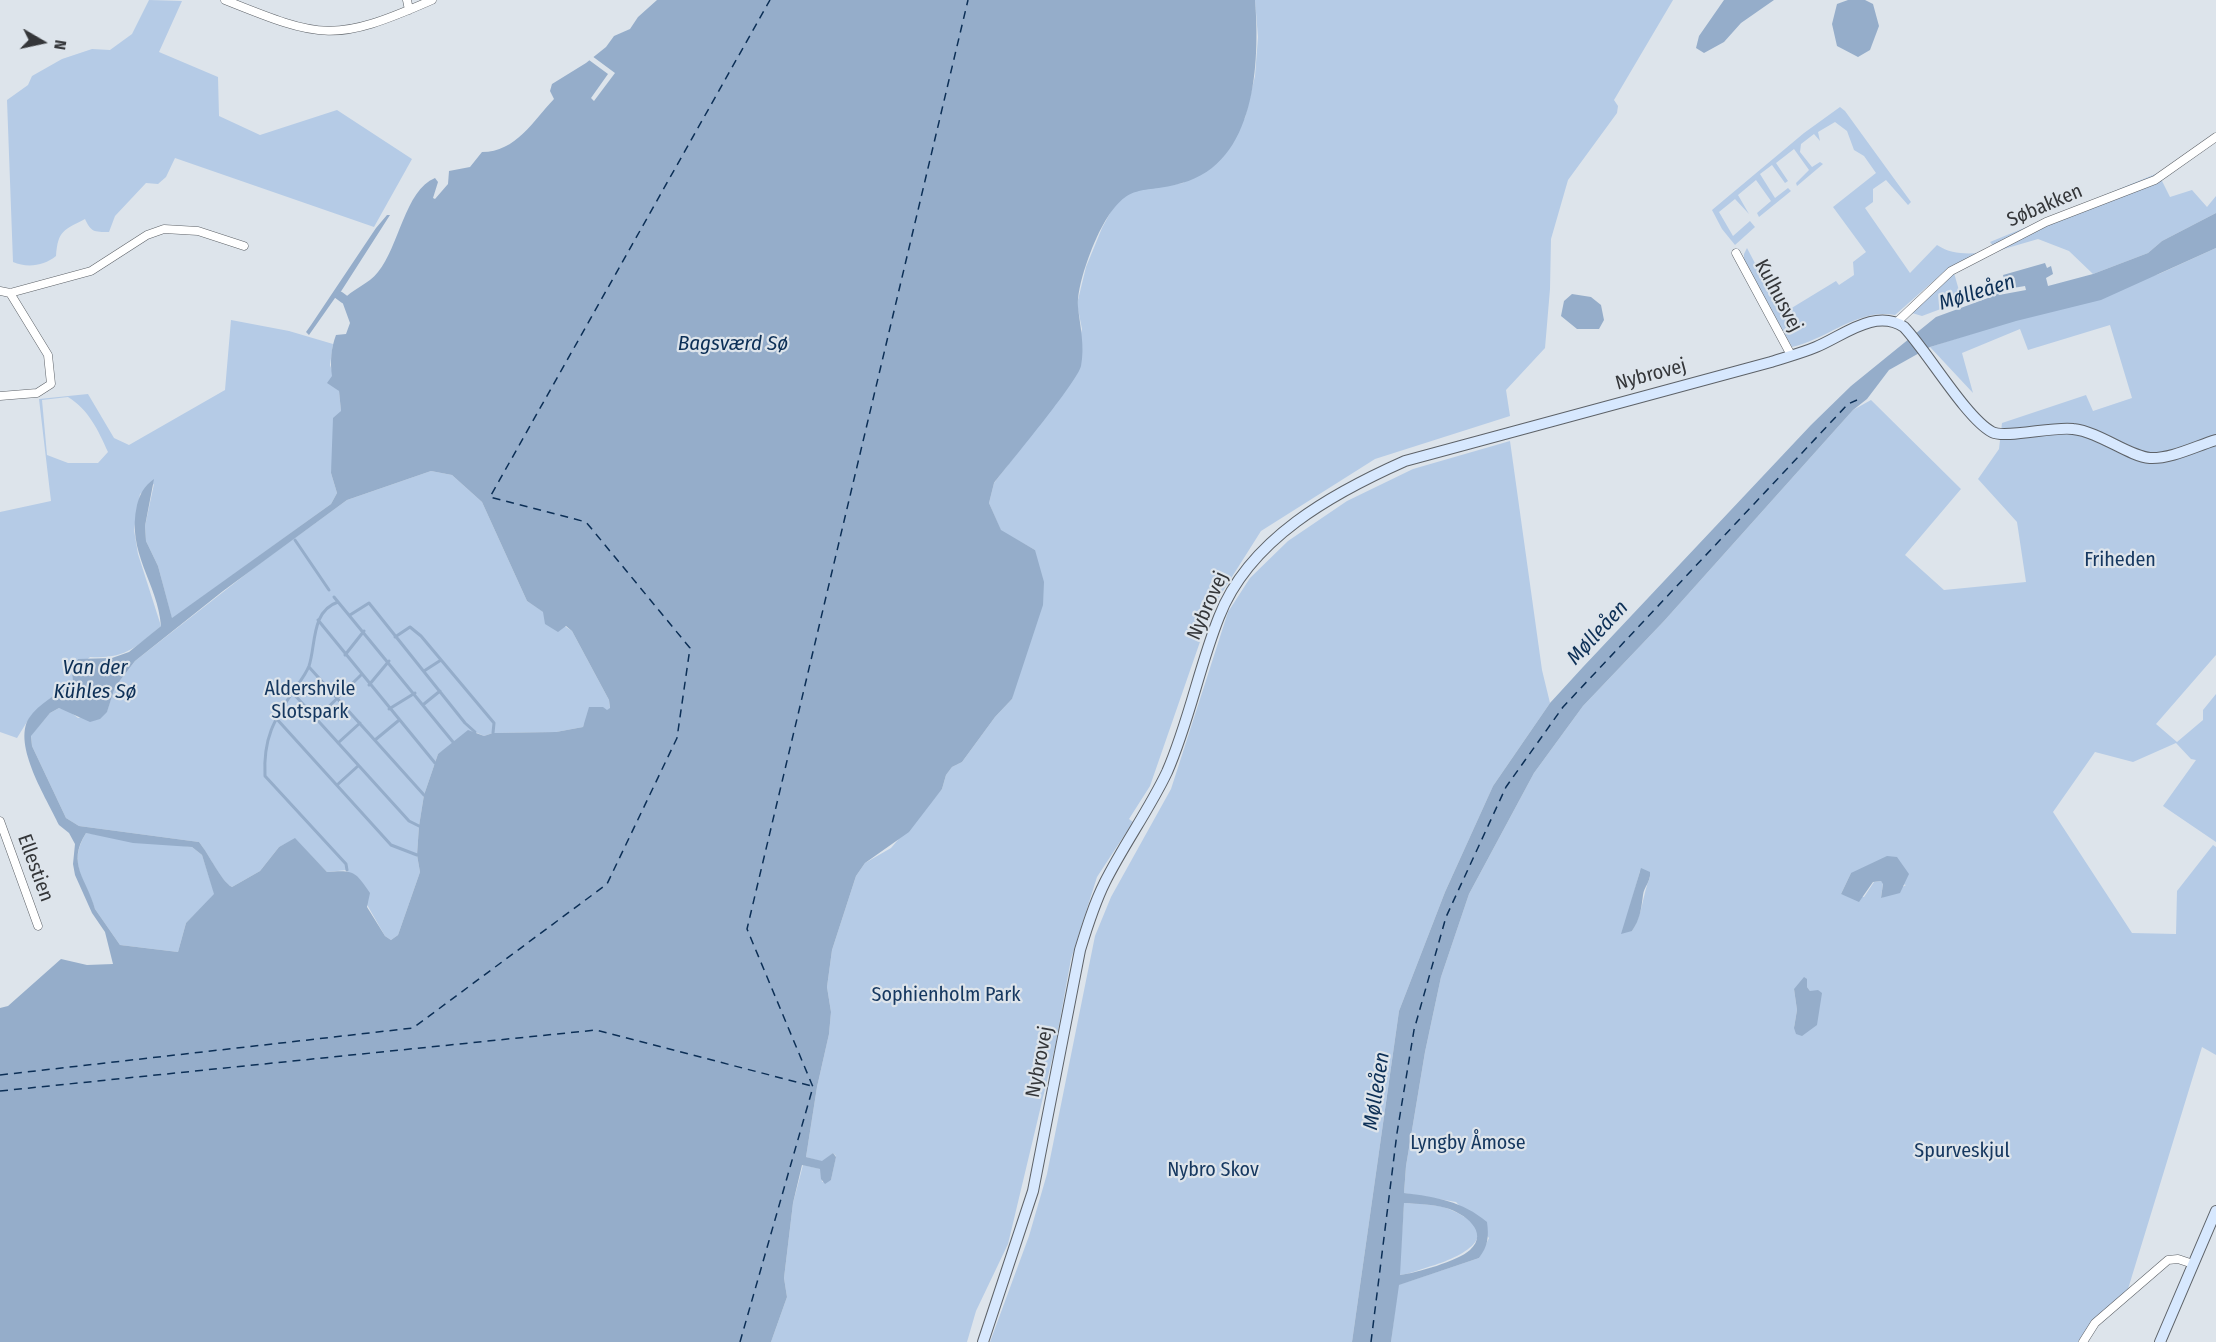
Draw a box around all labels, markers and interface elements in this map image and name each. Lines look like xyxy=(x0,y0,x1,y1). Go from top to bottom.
north arrow xyxy=(12,12,72,72)
text: N xyxy=(50,39,70,51)
street label: Søbakken xyxy=(2004,179,2086,233)
street label: Kulhusvej xyxy=(1749,255,1807,337)
water label: Mølleåen xyxy=(1936,269,2018,317)
water label: Bagsværd Sø xyxy=(678,331,788,357)
street label: Nybrovej xyxy=(1613,354,1689,396)
park label: Friheden xyxy=(2084,548,2156,572)
street label: Nybrovej xyxy=(1182,568,1234,644)
water label: Mølleåen xyxy=(1562,596,1634,670)
water label: Van der Kühles Sø xyxy=(53,655,137,705)
park label: Aldershvile Slotspark xyxy=(265,677,355,724)
street label: Ellestien xyxy=(12,831,58,905)
park label: Sophienholm Park xyxy=(871,983,1021,1007)
street label: Nybrovej xyxy=(1021,1024,1059,1100)
water label: Mølleåen xyxy=(1358,1050,1396,1132)
park label: Lyngby Åmose xyxy=(1410,1131,1526,1155)
park label: Spurveskjul xyxy=(1914,1139,2010,1163)
park label: Nybro Skov xyxy=(1167,1158,1259,1182)

